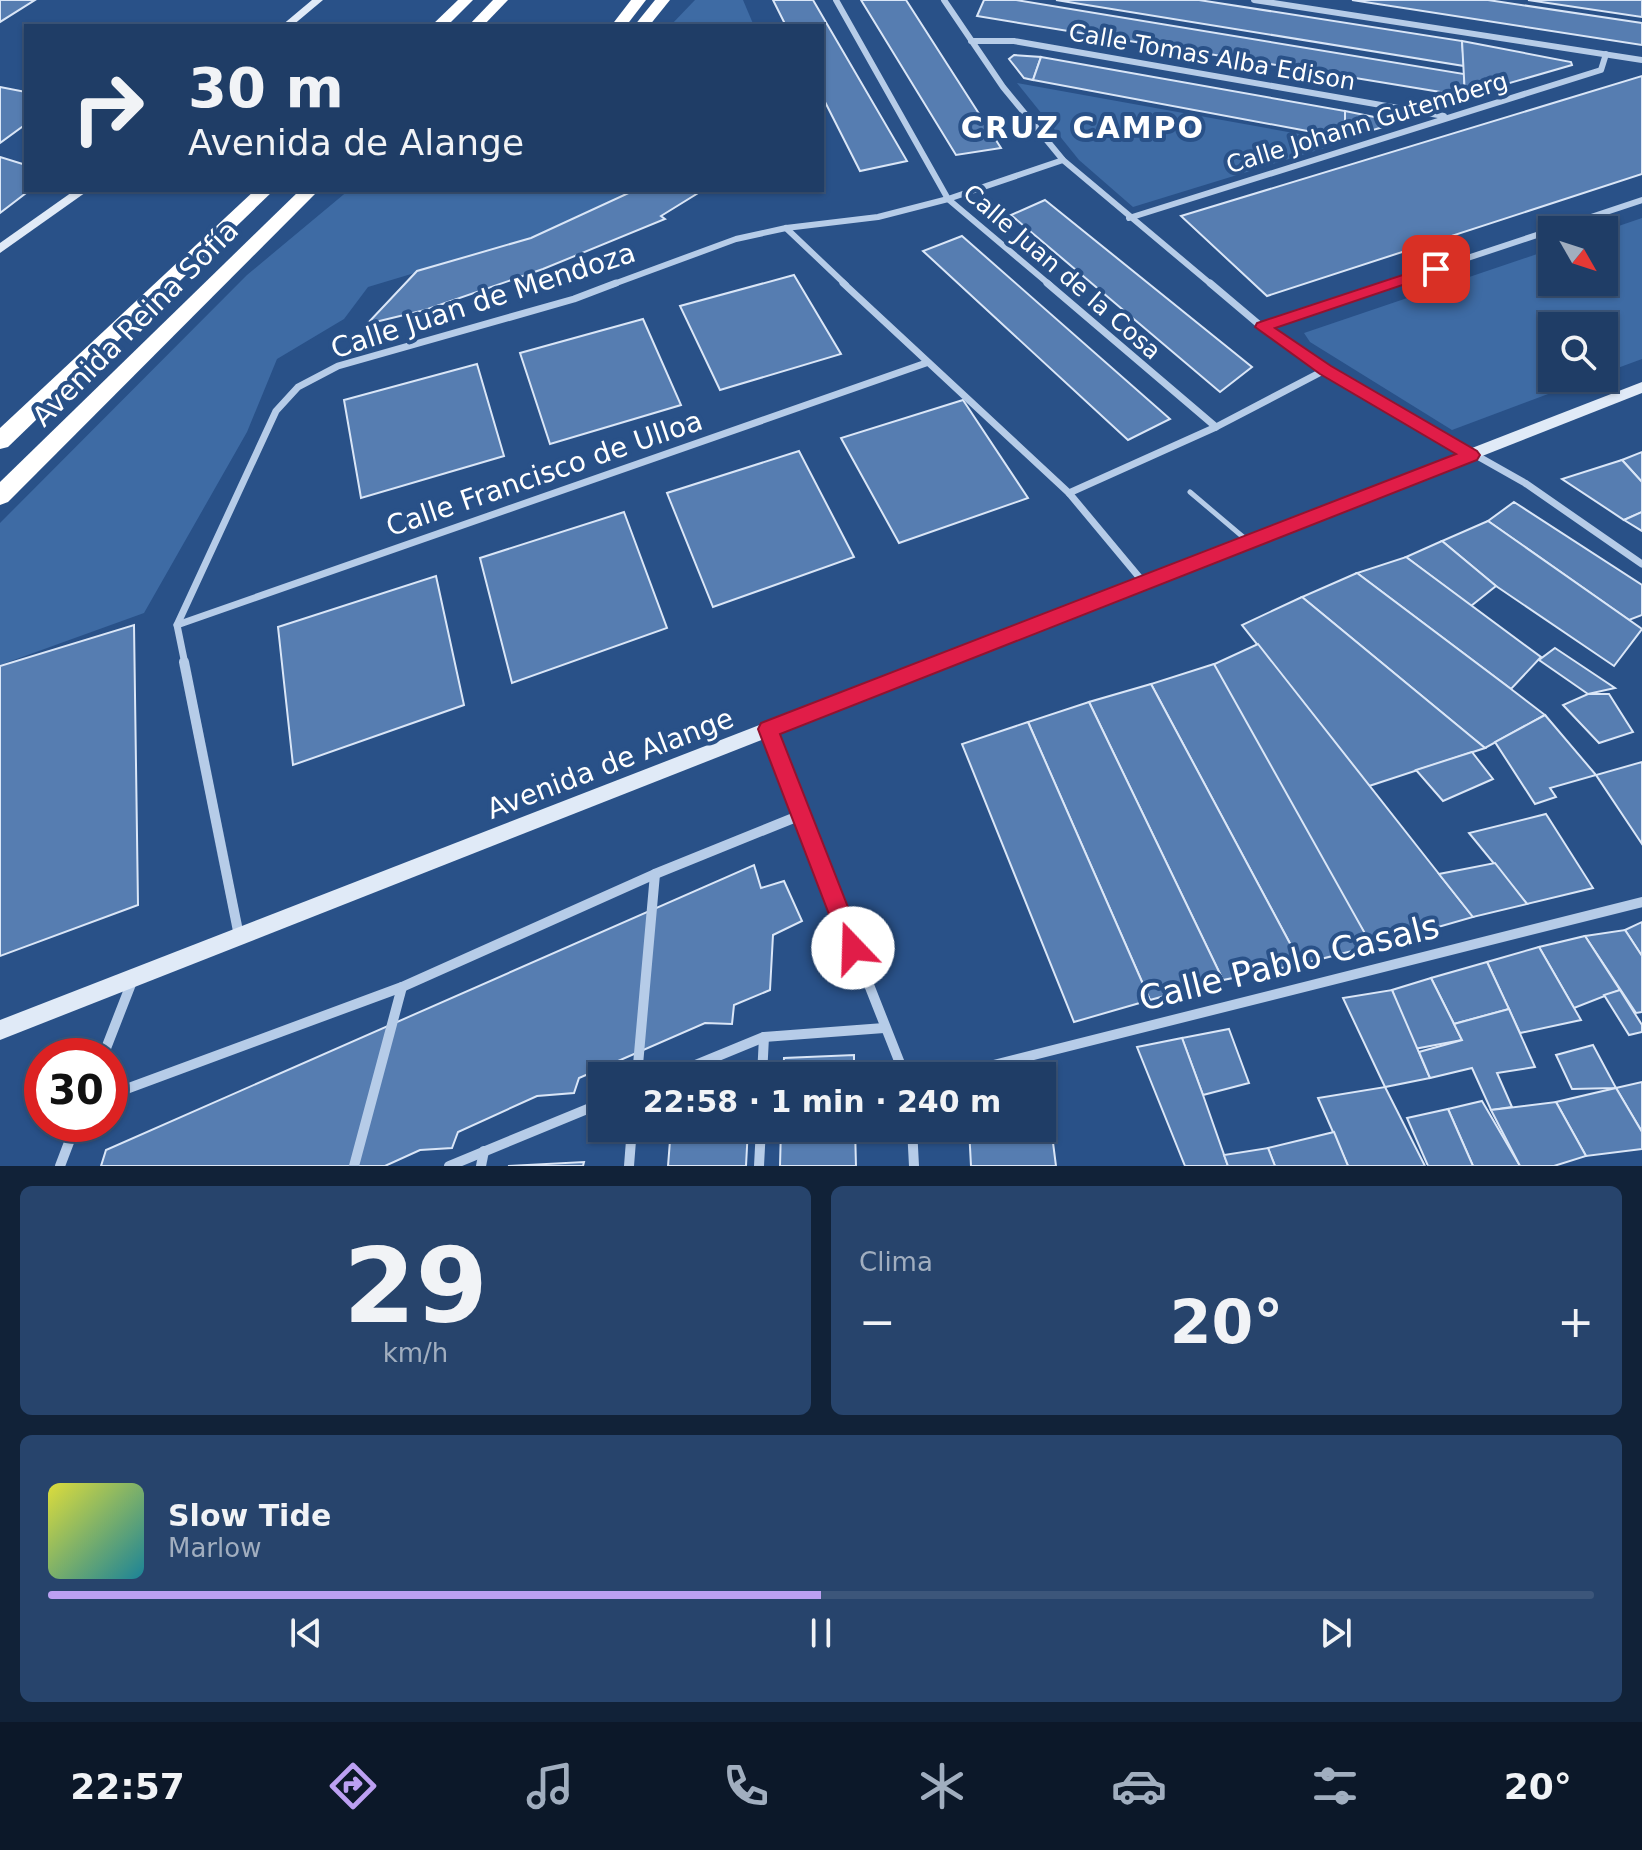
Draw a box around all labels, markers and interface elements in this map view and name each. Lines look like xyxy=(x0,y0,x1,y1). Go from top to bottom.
street label: Calle Tomas Alba Edison xyxy=(1066,18,1358,96)
text: 30 m xyxy=(188,55,344,120)
icon: right xyxy=(56,56,160,160)
street label: Calle Johann Gutemberg xyxy=(1223,67,1511,179)
district label: CRUZ CAMPO xyxy=(961,110,1205,145)
text: Avenida de Alange xyxy=(188,122,524,163)
street label: Calle Juan de la Cosa xyxy=(958,179,1166,365)
street label: Avenida Reina Sofía xyxy=(26,214,245,433)
north arrow xyxy=(1538,216,1618,296)
map controls xyxy=(1538,216,1618,392)
pin xyxy=(1402,235,1470,303)
street label: Calle Juan de Mendoza xyxy=(327,236,639,365)
icon: arrive xyxy=(1414,247,1458,291)
button: search xyxy=(1538,312,1618,392)
street label: Calle Francisco de Ulloa xyxy=(382,404,707,543)
street label: Avenida de Alange xyxy=(482,701,738,826)
street label: Calle Pablo Casals xyxy=(1135,905,1443,1019)
position arrow xyxy=(811,906,895,990)
speed limit sign: 30 xyxy=(24,1038,128,1142)
text: 22:58 · 1 min · 240 m xyxy=(643,1084,1001,1119)
text: 29 xyxy=(343,1225,488,1347)
text: Clima xyxy=(859,1247,933,1277)
text: 20° xyxy=(1170,1287,1283,1357)
text: − xyxy=(859,1296,896,1347)
text: + xyxy=(1557,1296,1594,1347)
text: km/h xyxy=(383,1338,448,1368)
text: Slow Tide xyxy=(168,1498,331,1533)
text: Marlow xyxy=(168,1533,261,1563)
icon: previous xyxy=(284,1611,328,1655)
icon: pause xyxy=(799,1611,843,1655)
icon: next xyxy=(1314,1611,1358,1655)
icon: directions xyxy=(325,1758,381,1814)
icon: music xyxy=(522,1758,578,1814)
icon: phone xyxy=(718,1758,774,1814)
icon: climate xyxy=(914,1758,970,1814)
icon: car xyxy=(1111,1758,1167,1814)
icon: filters xyxy=(1307,1758,1363,1814)
text: 22:57 xyxy=(70,1766,185,1807)
text: 20° xyxy=(1504,1766,1572,1807)

